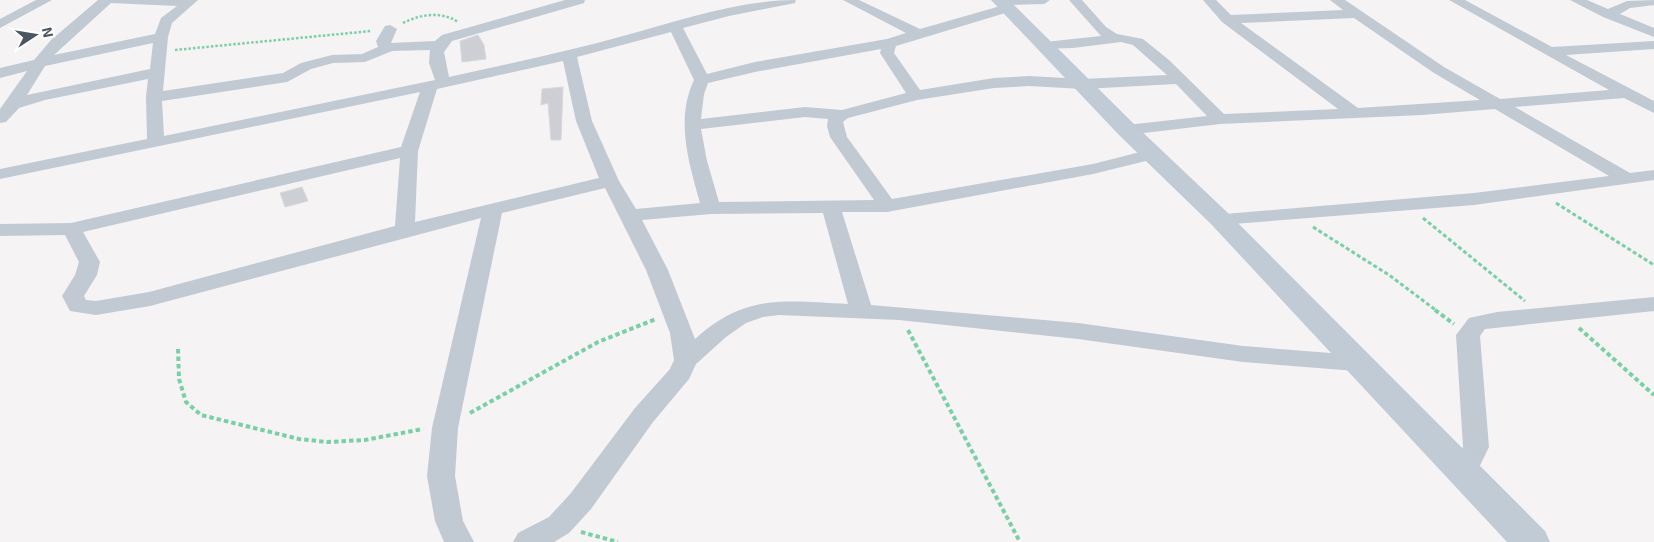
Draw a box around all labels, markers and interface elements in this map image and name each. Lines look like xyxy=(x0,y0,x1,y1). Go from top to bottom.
north arrow xyxy=(10,10,60,60)
text: N xyxy=(39,25,58,39)

